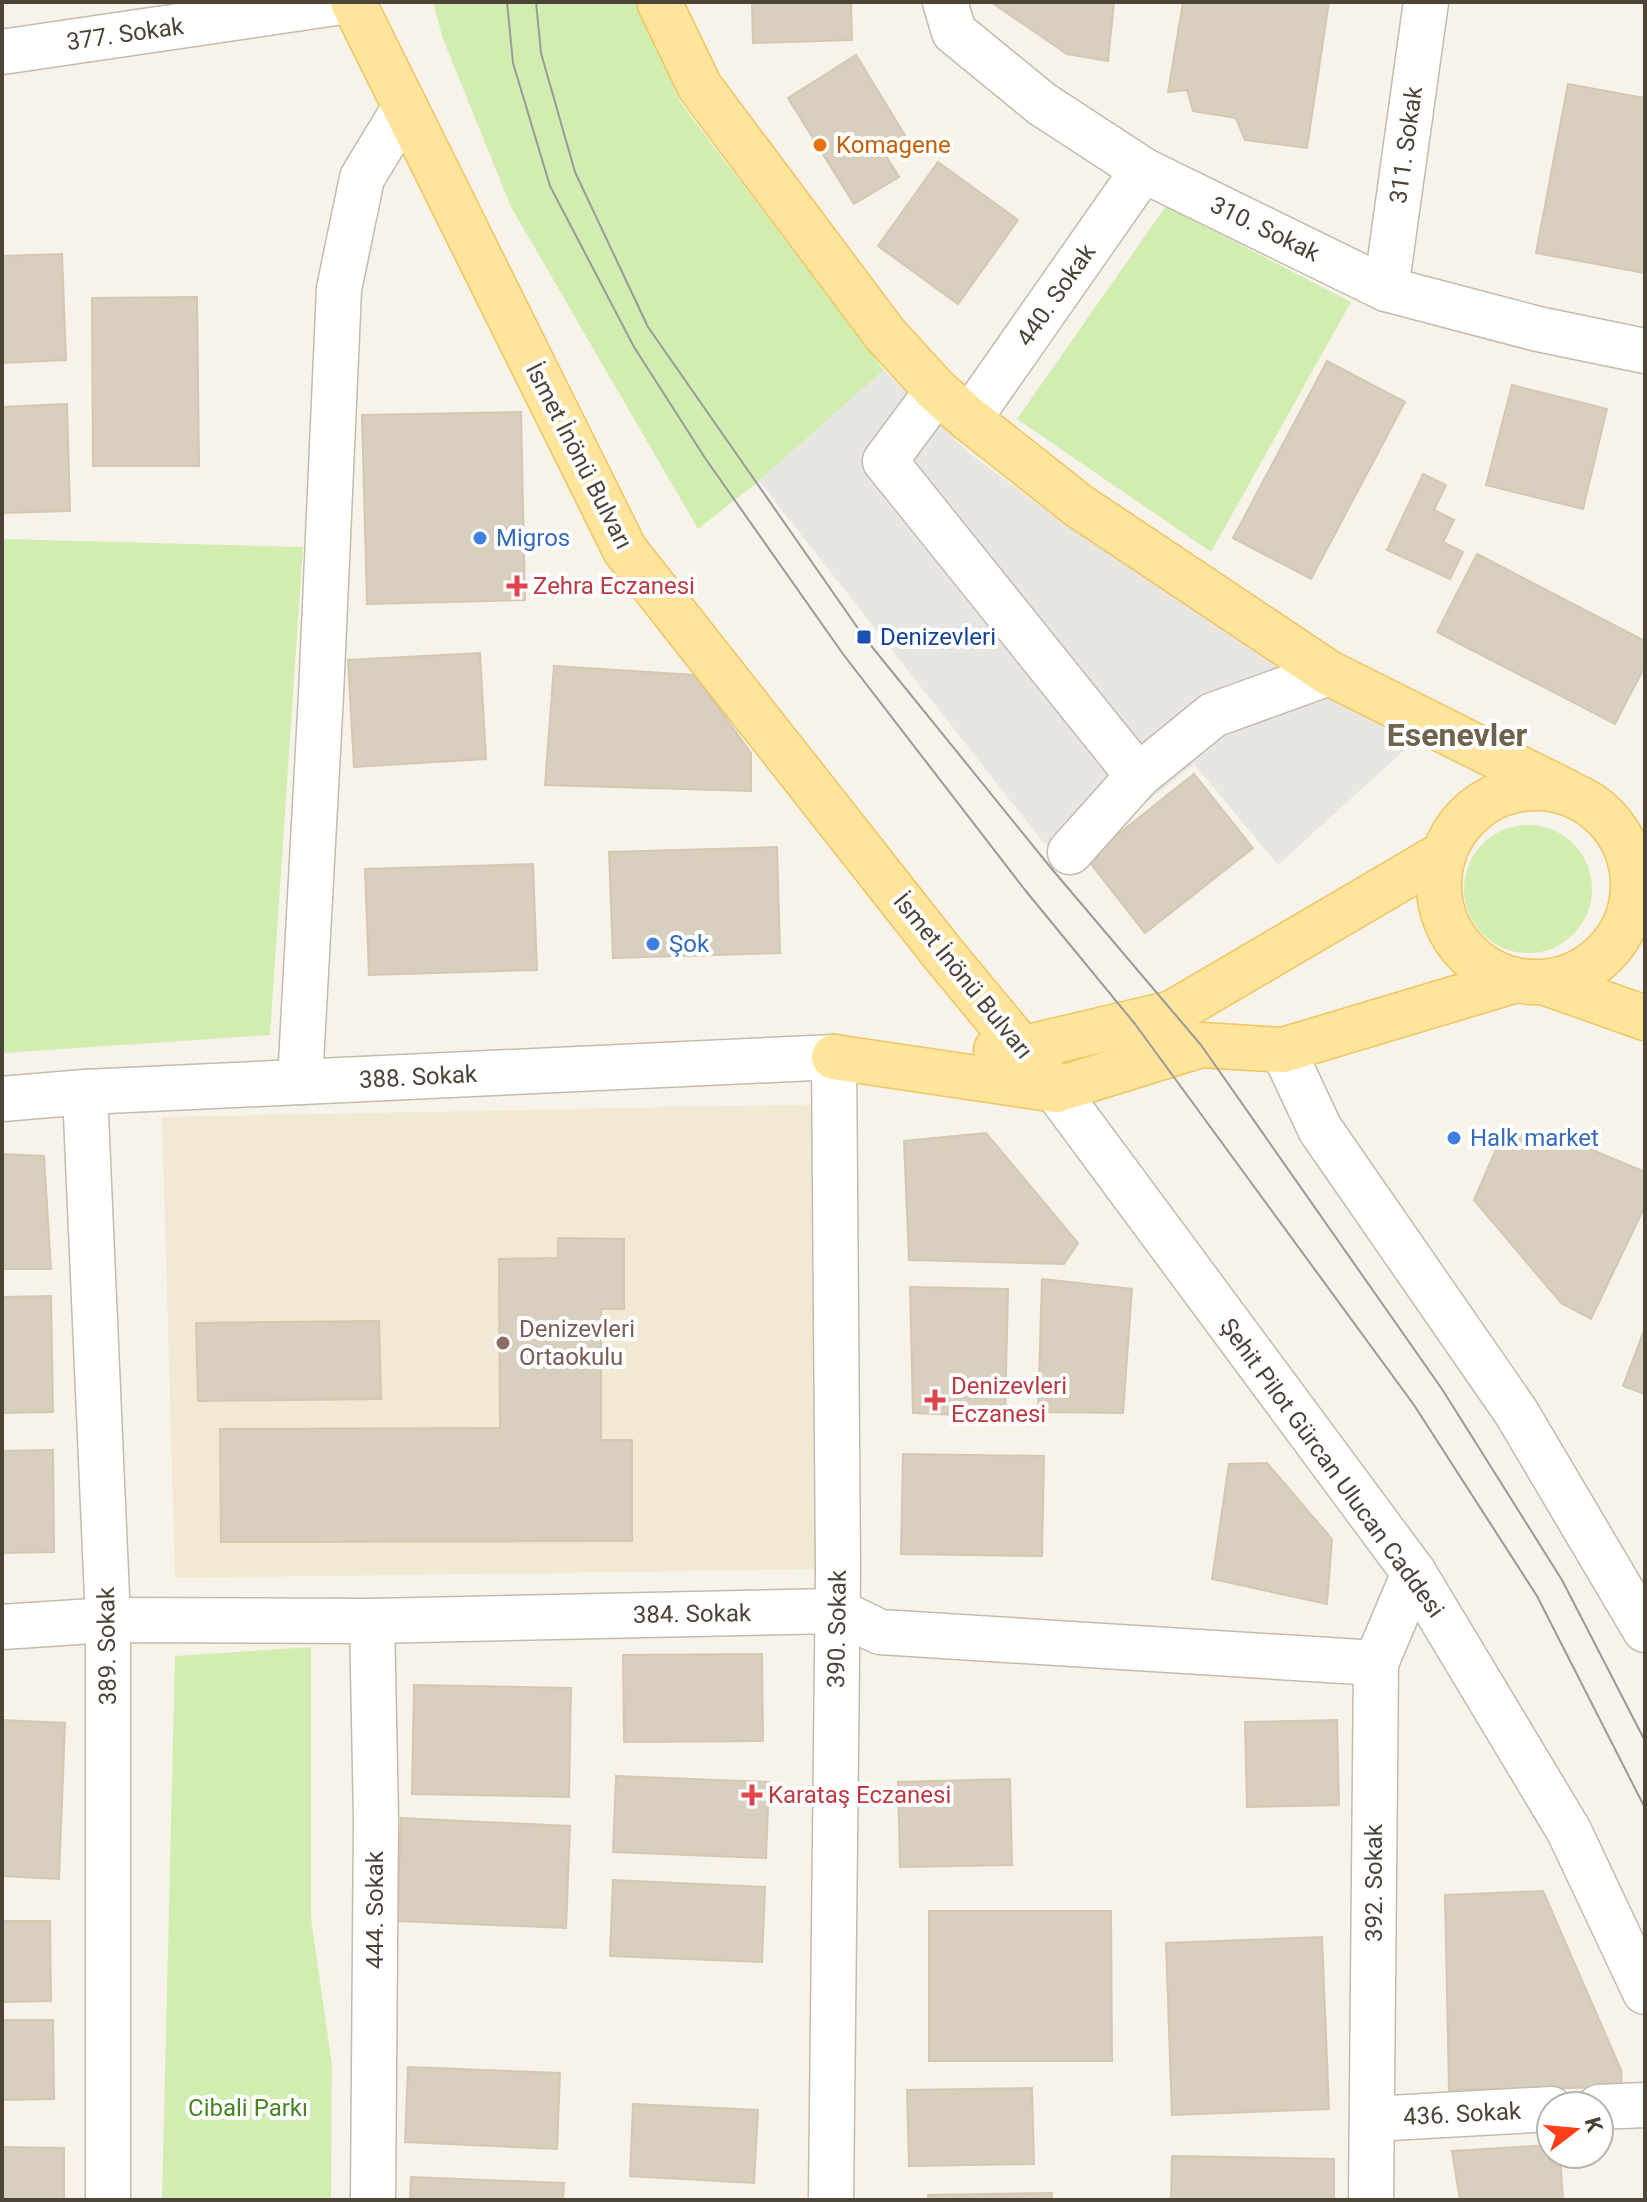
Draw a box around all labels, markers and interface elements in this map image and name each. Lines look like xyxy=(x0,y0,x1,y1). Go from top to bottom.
street label: 377. Sokak xyxy=(65,12,186,56)
street label: 311. Sokak xyxy=(1384,84,1428,205)
place label: Komagene xyxy=(836,131,951,159)
marker: Komagene xyxy=(811,136,829,154)
street label: 310. Sokak xyxy=(1206,191,1325,268)
street label: 440. Sokak xyxy=(1011,238,1102,351)
street label: İsmet İnönü Bulvarı xyxy=(520,358,638,554)
place label: Migros xyxy=(496,524,570,552)
marker: Migros xyxy=(471,529,489,547)
place label: Zehra Eczanesi xyxy=(533,572,695,600)
marker: Zehra Eczanesi xyxy=(508,577,526,595)
place label: Denizevleri xyxy=(880,623,996,651)
marker: Denizevleri xyxy=(855,628,873,646)
district label: Esenevler xyxy=(1387,716,1527,754)
street label: İsmet İnönü Bulvarı xyxy=(888,888,1038,1064)
place label: Şok xyxy=(669,930,710,958)
marker: Şok xyxy=(644,935,662,953)
street label: 388. Sokak xyxy=(358,1060,479,1094)
place label: Halk market xyxy=(1470,1124,1599,1152)
marker: Halk market xyxy=(1445,1129,1463,1147)
street label: Şehit Pilot Gürcan Ulucan Caddesi xyxy=(1214,1313,1450,1623)
place label: Denizevleri Ortaokulu xyxy=(519,1315,635,1371)
marker: Denizevleri Ortaokulu xyxy=(494,1334,512,1352)
place label: Denizevleri Eczanesi xyxy=(951,1372,1067,1428)
marker: Denizevleri Eczanesi xyxy=(926,1391,944,1409)
street label: 390. Sokak xyxy=(822,1569,852,1688)
street label: 389. Sokak xyxy=(92,1586,122,1705)
street label: 384. Sokak xyxy=(633,1599,752,1629)
place label: Karataş Eczanesi xyxy=(768,1781,951,1809)
marker: Karataş Eczanesi xyxy=(743,1786,761,1804)
street label: 392. Sokak xyxy=(1360,1823,1388,1942)
street label: 444. Sokak xyxy=(361,1850,389,1969)
north arrow xyxy=(1535,2090,1615,2170)
park label: Cibali Parkı xyxy=(188,2094,308,2122)
street label: 436. Sokak xyxy=(1402,2097,1523,2131)
text: K xyxy=(1580,2114,1608,2136)

